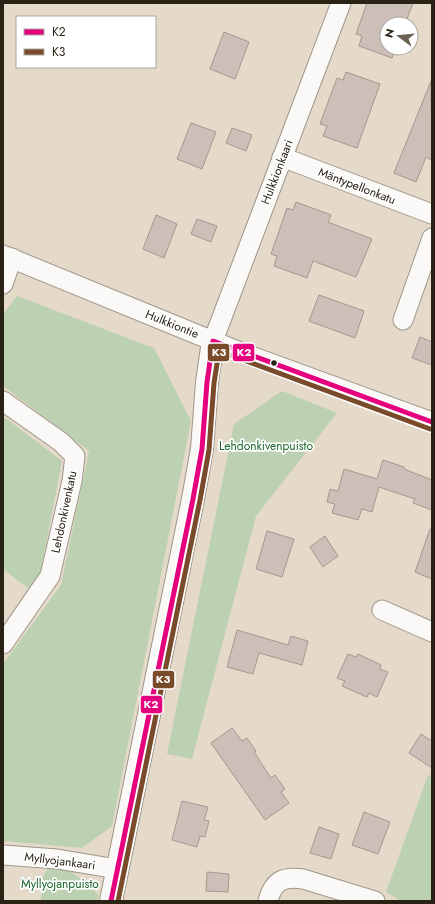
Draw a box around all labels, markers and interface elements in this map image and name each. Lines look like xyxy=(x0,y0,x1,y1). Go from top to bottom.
legend xyxy=(16,16,156,68)
north arrow xyxy=(379,16,419,56)
text: K2 xyxy=(52,23,66,41)
text: N xyxy=(380,27,398,40)
text: K3 xyxy=(52,43,66,61)
street label: Hulkkionkaari xyxy=(256,137,298,207)
street label: Mäntypellonkatu xyxy=(316,163,398,209)
street label: Hulkkiontie xyxy=(143,305,201,343)
line badge: K3 xyxy=(207,343,230,362)
line badge: K2 xyxy=(232,343,255,362)
text: K3 xyxy=(212,344,226,360)
text: K2 xyxy=(237,344,251,360)
unlabelled marker xyxy=(269,358,279,368)
park label: Lehdonkivenpuisto xyxy=(219,437,313,455)
street label: Lehdonkivenkatu xyxy=(46,469,82,555)
line badge: K3 xyxy=(152,670,175,689)
text: K3 xyxy=(156,671,170,687)
line badge: K2 xyxy=(140,695,163,714)
text: K2 xyxy=(144,696,158,712)
street label: Myllyojankaari xyxy=(24,848,96,874)
park label: Myllyojanpuisto xyxy=(21,875,99,893)

